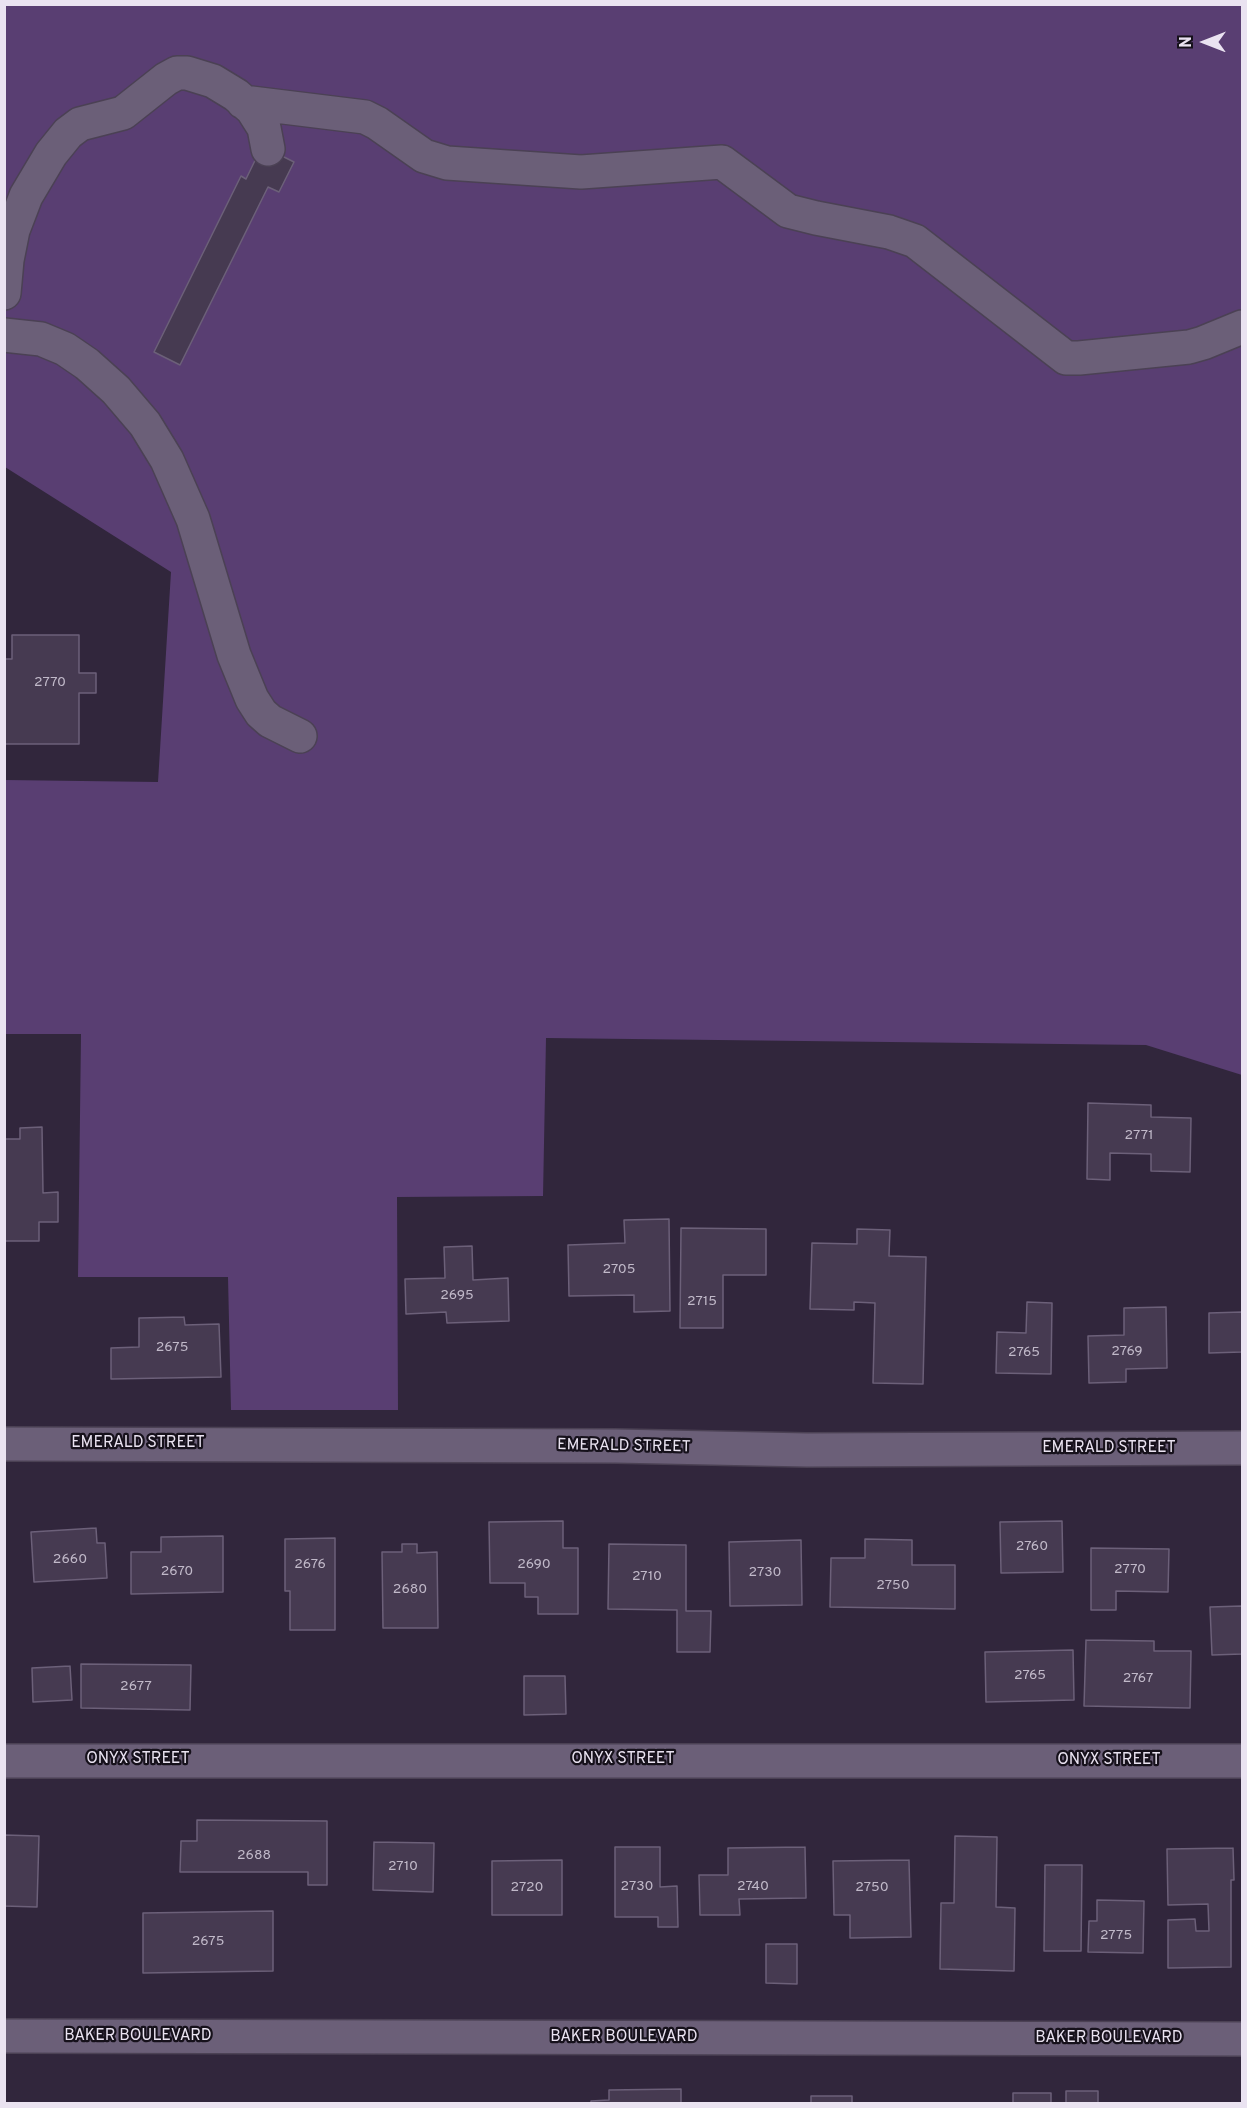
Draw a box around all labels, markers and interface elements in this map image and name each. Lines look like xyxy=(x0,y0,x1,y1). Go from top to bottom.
north arrow xyxy=(1175,12,1235,72)
text: N xyxy=(1177,36,1197,48)
house number: 2770 xyxy=(34,675,66,691)
house number: 2771 xyxy=(1124,1128,1154,1144)
house number: 2705 xyxy=(603,1262,635,1278)
house number: 2695 xyxy=(440,1288,474,1304)
house number: 2715 xyxy=(687,1294,717,1310)
house number: 2675 xyxy=(156,1340,188,1356)
house number: 2769 xyxy=(1111,1344,1143,1360)
house number: 2765 xyxy=(1008,1345,1040,1361)
street label: EMERALD STREET xyxy=(71,1434,205,1454)
street label: EMERALD STREET xyxy=(557,1436,691,1458)
street label: EMERALD STREET xyxy=(1042,1439,1176,1459)
house number: 2760 xyxy=(1016,1539,1048,1555)
house number: 2660 xyxy=(53,1552,87,1568)
house number: 2676 xyxy=(294,1557,326,1573)
house number: 2690 xyxy=(517,1557,551,1573)
house number: 2770 xyxy=(1114,1562,1146,1578)
house number: 2670 xyxy=(161,1564,193,1580)
house number: 2730 xyxy=(749,1565,781,1581)
house number: 2710 xyxy=(632,1569,662,1585)
house number: 2750 xyxy=(876,1578,910,1594)
house number: 2680 xyxy=(393,1582,427,1598)
house number: 2765 xyxy=(1014,1668,1046,1684)
house number: 2767 xyxy=(1123,1671,1153,1687)
house number: 2677 xyxy=(120,1679,152,1695)
street label: ONYX STREET xyxy=(86,1750,190,1770)
street label: ONYX STREET xyxy=(571,1750,675,1770)
street label: ONYX STREET xyxy=(1057,1751,1161,1771)
house number: 2688 xyxy=(237,1848,271,1864)
house number: 2710 xyxy=(388,1859,418,1875)
house number: 2730 xyxy=(621,1879,653,1895)
house number: 2740 xyxy=(737,1879,769,1895)
house number: 2720 xyxy=(510,1880,544,1896)
house number: 2750 xyxy=(855,1880,889,1896)
house number: 2775 xyxy=(1100,1928,1132,1944)
house number: 2675 xyxy=(192,1934,224,1950)
street label: BAKER BOULEVARD xyxy=(64,2027,212,2047)
street label: BAKER BOULEVARD xyxy=(550,2028,698,2048)
street label: BAKER BOULEVARD xyxy=(1035,2029,1183,2049)

